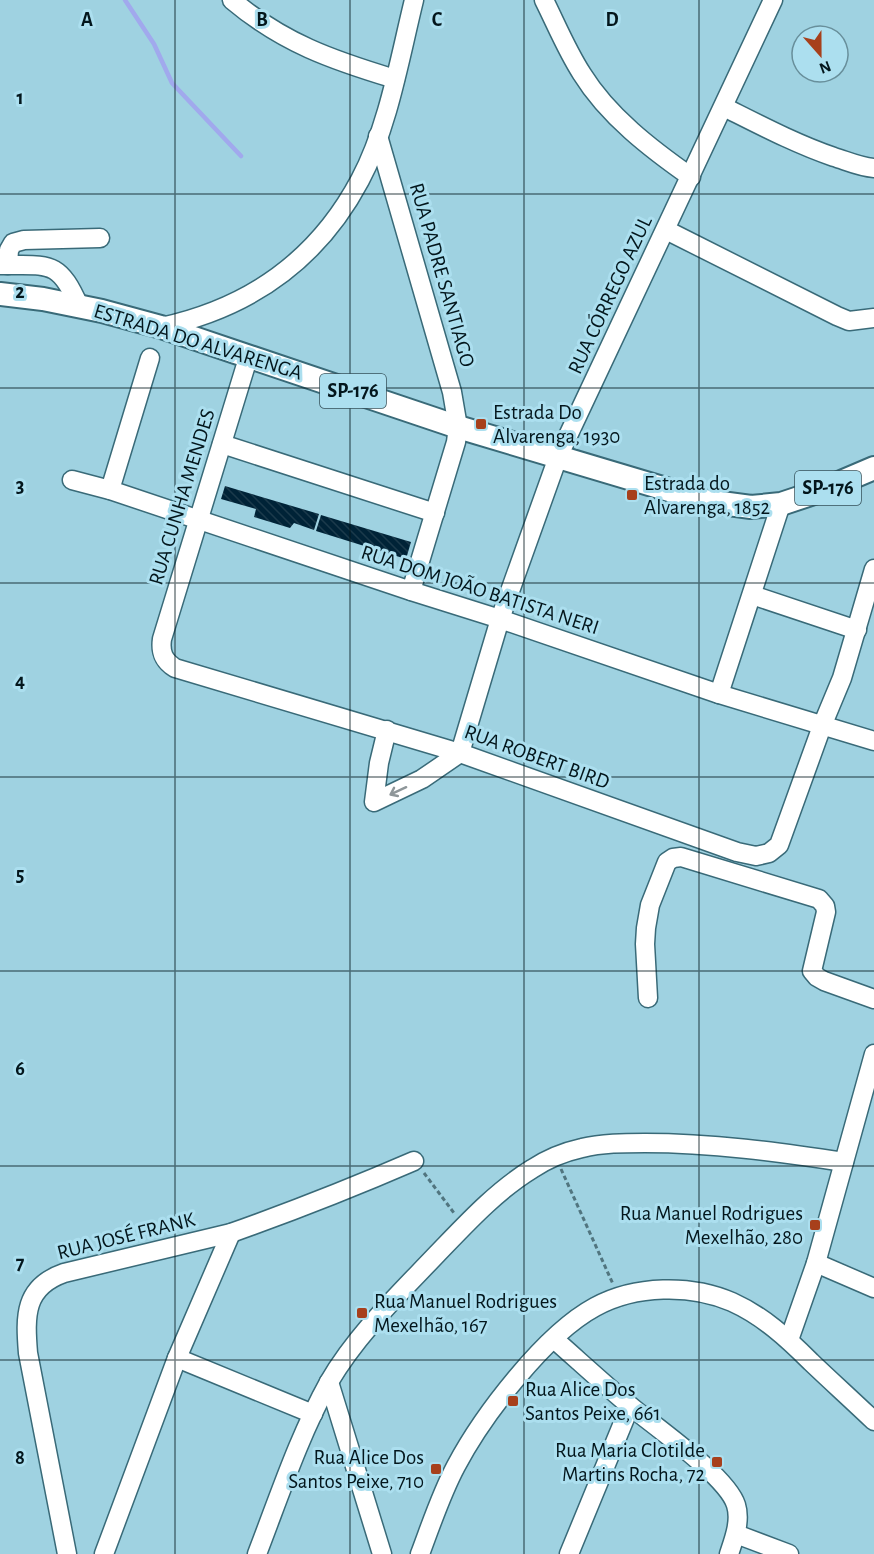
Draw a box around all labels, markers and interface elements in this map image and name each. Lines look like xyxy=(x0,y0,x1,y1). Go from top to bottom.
text: A xyxy=(81,10,93,30)
text: B xyxy=(256,10,268,30)
text: C xyxy=(432,10,443,30)
text: D xyxy=(605,10,619,30)
north arrow xyxy=(790,24,850,84)
text: N xyxy=(817,58,833,77)
text: 1 xyxy=(16,88,24,108)
street label: RUA PADRE SANTIAGO xyxy=(406,181,478,369)
street label: RUA CÓRREGO AZUL xyxy=(562,212,656,377)
text: 2 xyxy=(15,282,25,302)
street label: ESTRADA DO ALVARENGA xyxy=(91,300,305,384)
road number: SP-176 xyxy=(320,374,386,408)
place label: Estrada Do Alvarenga, 1930 xyxy=(493,402,620,447)
street label: RUA CUNHA MENDES xyxy=(145,407,219,587)
marker: Estrada Do Alvarenga, 1930 xyxy=(474,417,488,431)
road number: SP-176 xyxy=(795,471,861,505)
place label: Estrada do Alvarenga, 1852 xyxy=(644,473,770,518)
text: 3 xyxy=(16,476,24,496)
marker: Estrada do Alvarenga, 1852 xyxy=(625,488,639,502)
street label: RUA DOM JOÃO BATISTA NERI xyxy=(359,540,602,638)
text: 4 xyxy=(15,671,25,691)
street label: RUA ROBERT BIRD xyxy=(462,721,612,793)
one-way arrow xyxy=(390,785,408,797)
text: 5 xyxy=(16,865,24,885)
text: 6 xyxy=(15,1059,25,1079)
place label: Rua Manuel Rodrigues Mexelhão, 280 xyxy=(620,1203,803,1248)
street label: RUA JOSÉ FRANK xyxy=(54,1207,198,1263)
marker: Rua Manuel Rodrigues Mexelhão, 280 xyxy=(808,1218,822,1232)
text: 7 xyxy=(16,1253,25,1273)
place label: Rua Manuel Rodrigues Mexelhão, 167 xyxy=(374,1291,557,1336)
marker: Rua Manuel Rodrigues Mexelhão, 167 xyxy=(355,1306,369,1320)
place label: Rua Alice Dos Santos Peixe, 661 xyxy=(525,1379,661,1424)
marker: Rua Alice Dos Santos Peixe, 661 xyxy=(506,1394,520,1408)
place label: Rua Maria Clotilde Martins Rocha, 72 xyxy=(555,1440,705,1485)
place label: Rua Alice Dos Santos Peixe, 710 xyxy=(288,1447,424,1492)
text: 8 xyxy=(15,1448,25,1468)
marker: Rua Maria Clotilde Martins Rocha, 72 xyxy=(710,1455,724,1469)
marker: Rua Alice Dos Santos Peixe, 710 xyxy=(429,1462,443,1476)

